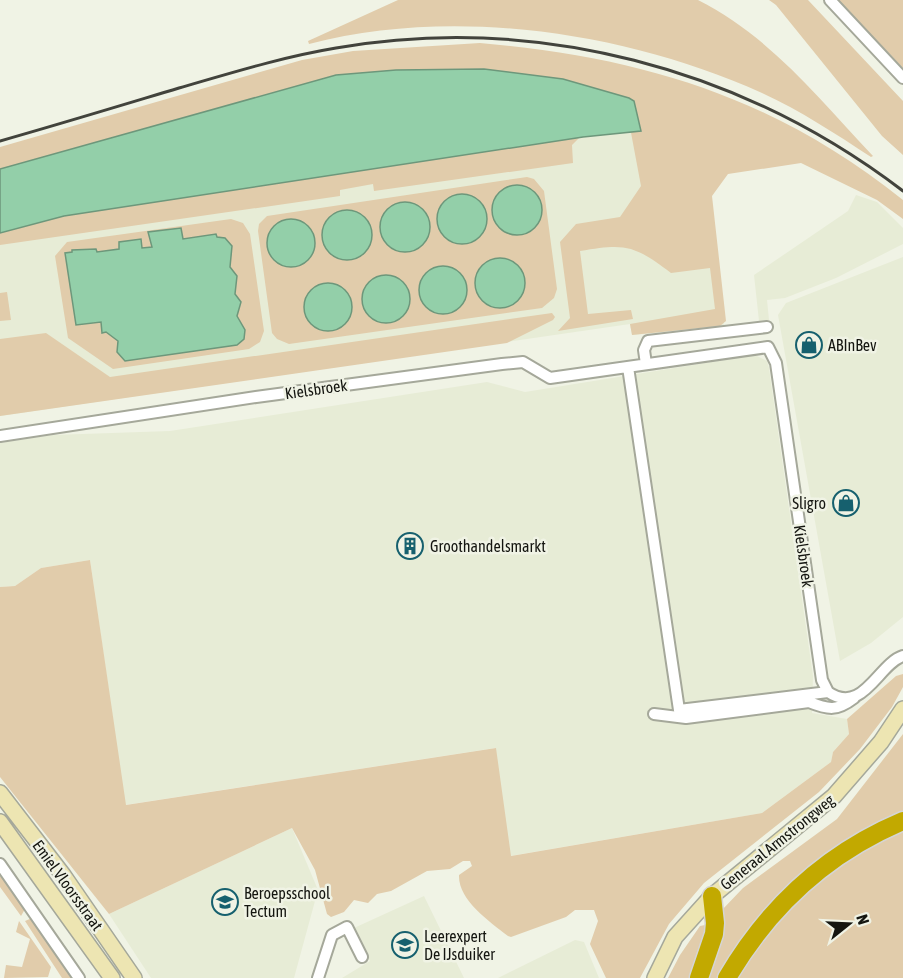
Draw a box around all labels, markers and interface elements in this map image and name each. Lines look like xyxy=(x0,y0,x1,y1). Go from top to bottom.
shop icon: ABInBev xyxy=(794,330,824,360)
place label: ABInBev xyxy=(828,336,877,354)
street label: Kielsbroek xyxy=(284,376,348,402)
shop icon: Sligro xyxy=(831,488,861,518)
place label: Sligro xyxy=(792,494,826,513)
street label: Kielsbroek xyxy=(791,524,817,588)
building icon: Groothandelsmarkt xyxy=(395,531,425,561)
place label: Groothandelsmarkt xyxy=(430,537,546,555)
street label: Generaal Armstrongweg xyxy=(716,790,838,894)
street label: Emiel Vloorsstraat xyxy=(29,836,107,934)
place label: Beroepsschool Tectum xyxy=(244,884,331,920)
school or university icon: Beroepsschool Tectum xyxy=(210,887,240,917)
north arrow xyxy=(819,894,879,954)
text: N xyxy=(853,912,873,927)
place label: Leerexpert De IJsduiker xyxy=(424,927,495,963)
school or university icon: Leerexpert De IJsduiker xyxy=(390,930,420,960)

